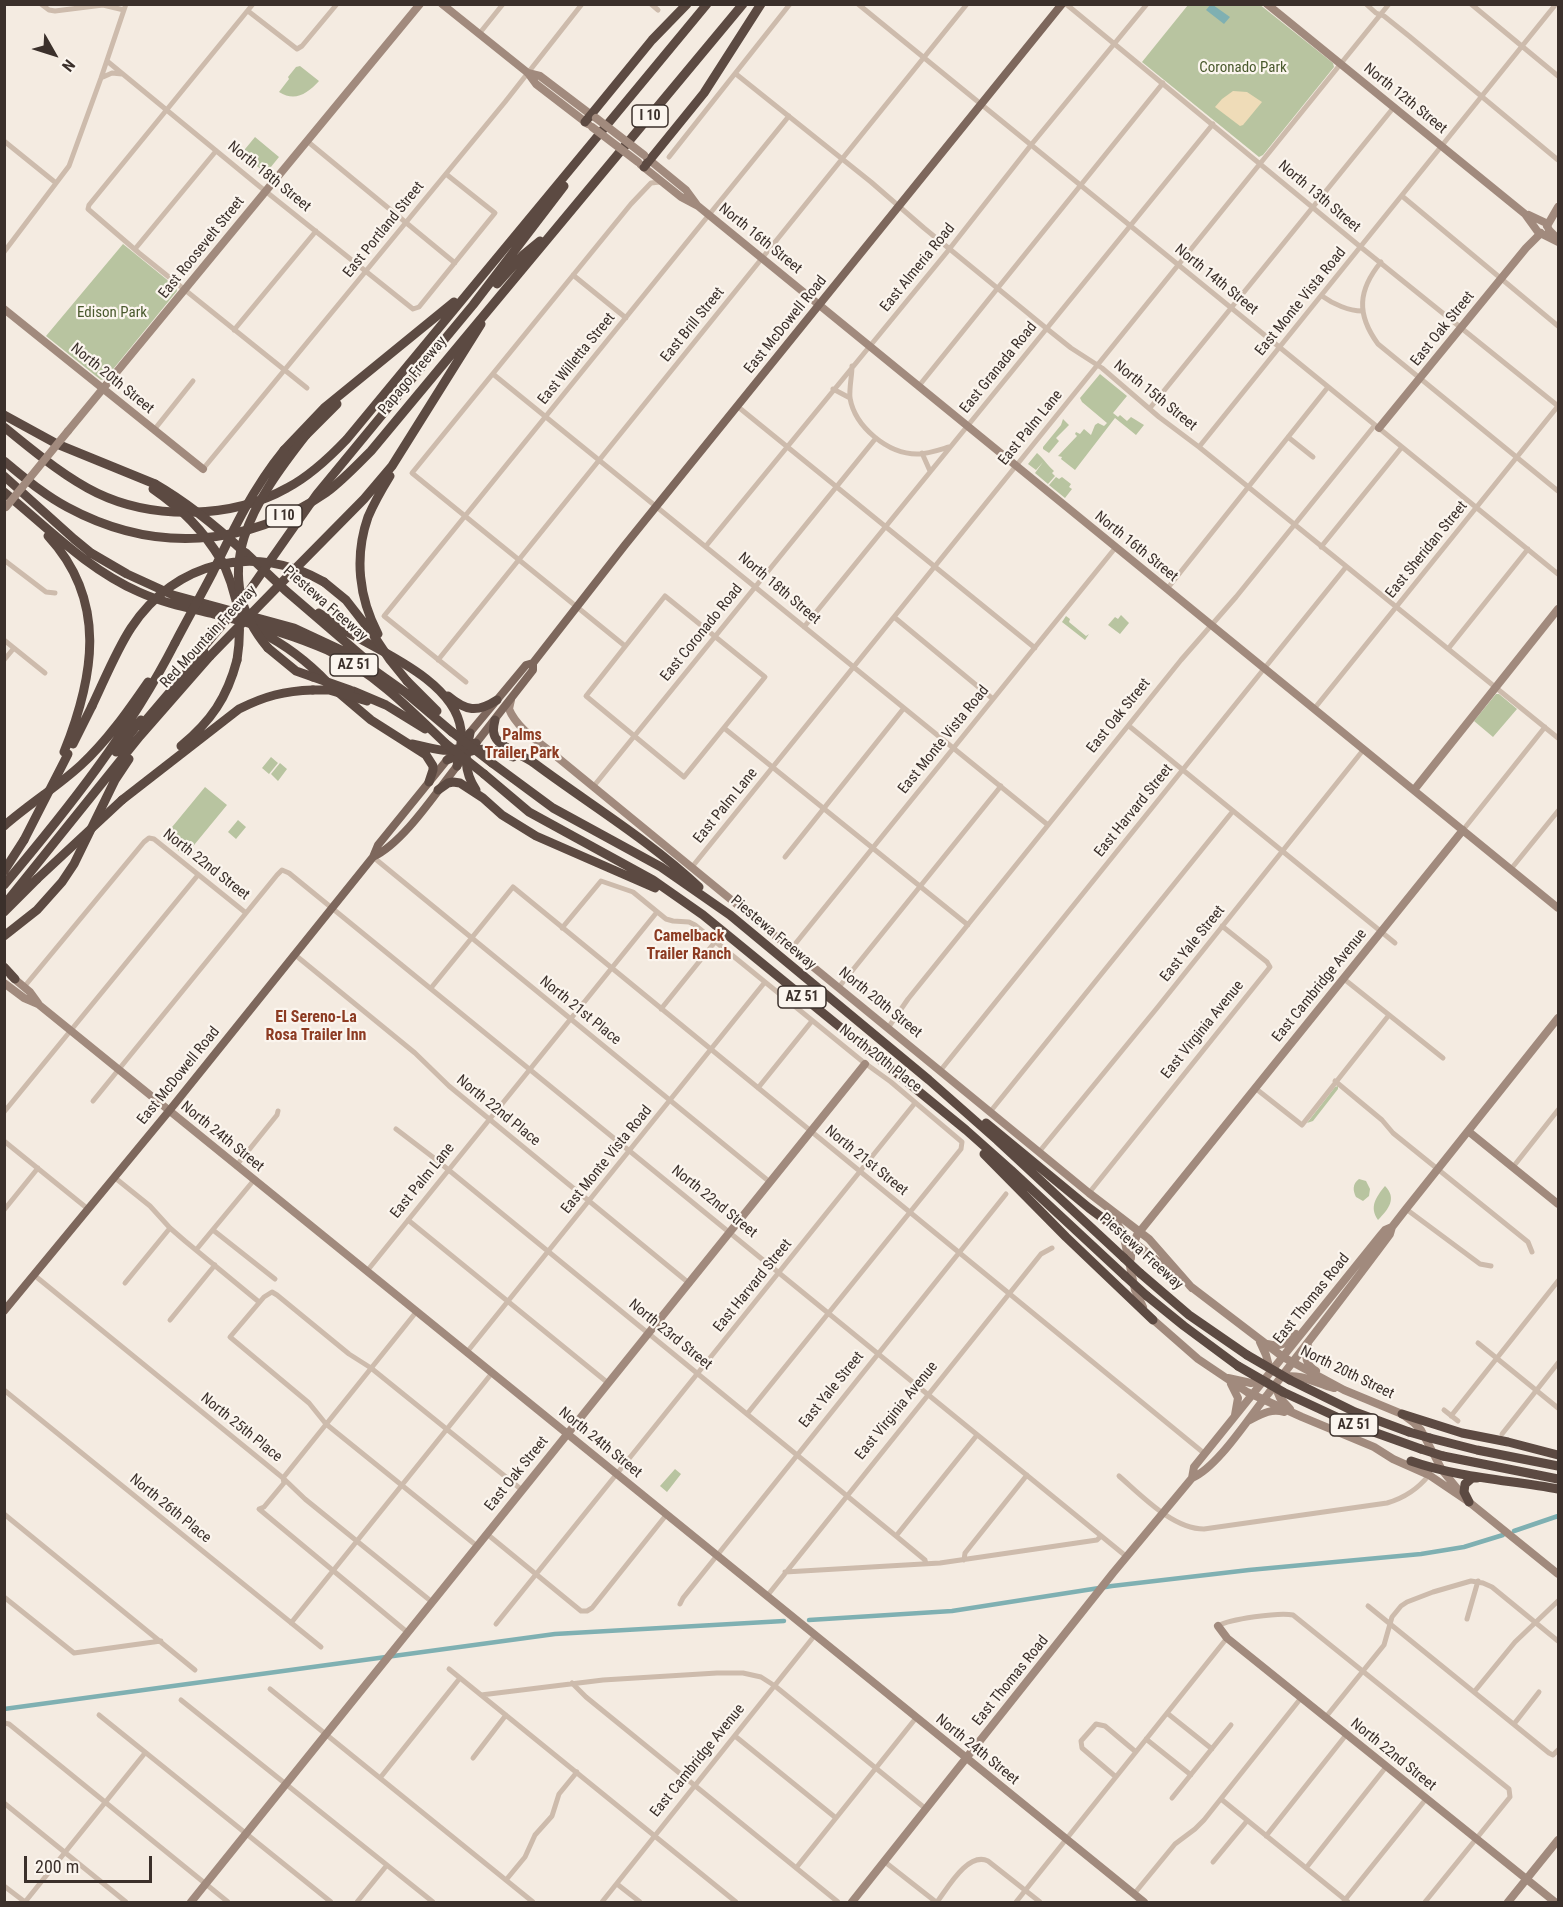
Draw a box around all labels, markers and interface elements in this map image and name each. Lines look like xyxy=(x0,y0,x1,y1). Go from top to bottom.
north arrow xyxy=(24,24,84,84)
text: N xyxy=(58,56,79,75)
park label: Coronado Park xyxy=(1199,59,1287,77)
street label: North 12th Street xyxy=(1360,60,1450,138)
road number: I 10 xyxy=(632,105,668,127)
street label: North 18th Street xyxy=(224,138,314,216)
street label: North 13th Street xyxy=(1274,157,1364,237)
street label: East Portland Street xyxy=(340,178,428,282)
street label: East Roosevelt Street xyxy=(155,193,249,303)
street label: North 16th Street xyxy=(715,200,805,278)
street label: East Almeria Road xyxy=(877,220,959,316)
street label: North 14th Street xyxy=(1171,241,1261,319)
street label: East Monte Vista Road xyxy=(1252,244,1350,360)
street label: East McDowell Road xyxy=(741,272,831,378)
street label: East Brill Street xyxy=(657,284,729,366)
street label: East Oak Street xyxy=(1407,288,1479,370)
park label: Edison Park xyxy=(77,304,147,322)
street label: East Willetta Street xyxy=(535,310,619,408)
street label: East Granada Road xyxy=(957,319,1041,417)
street label: Papago Freeway xyxy=(375,333,451,419)
street label: North 20th Street xyxy=(67,340,157,418)
street label: North 15th Street xyxy=(1110,357,1200,435)
street label: East Palm Lane xyxy=(995,387,1067,469)
street label: East Sheridan Street xyxy=(1382,498,1472,602)
road number: I 10 xyxy=(266,505,302,527)
street label: North 16th Street xyxy=(1091,508,1181,586)
street label: North 18th Street xyxy=(734,549,824,629)
street label: Piestewa Freeway xyxy=(279,562,371,646)
street label: East Coronado Road xyxy=(657,581,747,685)
street label: Red Mountain Freeway xyxy=(157,582,261,692)
road number: AZ 51 xyxy=(330,654,378,676)
street label: East Oak Street xyxy=(1083,675,1155,757)
street label: East Monte Vista Road xyxy=(895,682,993,798)
district label: Palms Trailer Park xyxy=(485,726,559,764)
street label: East Harvard Street xyxy=(1091,761,1177,861)
street label: East Palm Lane xyxy=(690,765,762,847)
street label: North 22nd Street xyxy=(159,826,253,904)
street label: Piestewa Freeway xyxy=(727,892,819,974)
street label: East Yale Street xyxy=(1157,902,1229,986)
street label: East Cambridge Avenue xyxy=(1269,926,1371,1046)
district label: Camelback Trailer Ranch xyxy=(647,927,731,965)
street label: North 20th Street xyxy=(835,964,925,1042)
street label: North 21st Place xyxy=(536,973,624,1049)
street label: East Virginia Avenue xyxy=(1158,977,1248,1083)
road number: AZ 51 xyxy=(778,986,826,1008)
district label: El Sereno-La Rosa Trailer Inn xyxy=(266,1008,366,1046)
street label: North 20th Place xyxy=(835,1021,925,1097)
street label: East McDowell Road xyxy=(134,1023,224,1129)
street label: North 22nd Place xyxy=(452,1072,544,1150)
street label: North 24th Street xyxy=(177,1098,267,1176)
street label: East Monte Vista Road xyxy=(558,1102,656,1218)
street label: North 21st Street xyxy=(821,1122,911,1200)
street label: East Palm Lane xyxy=(387,1140,459,1222)
street label: North 22nd Street xyxy=(668,1162,760,1242)
street label: Piestewa Freeway xyxy=(1096,1210,1186,1294)
street label: East Harvard Street xyxy=(710,1236,796,1336)
street label: East Thomas Road xyxy=(1270,1250,1354,1348)
street label: North 23rd Street xyxy=(625,1296,715,1374)
street label: North 20th Street xyxy=(1297,1343,1397,1403)
street label: East Yale Street xyxy=(796,1348,868,1432)
street label: East Virginia Avenue xyxy=(852,1358,942,1464)
street label: North 25th Place xyxy=(197,1390,285,1466)
street label: North 24th Street xyxy=(555,1404,645,1482)
road number: AZ 51 xyxy=(1330,1414,1378,1436)
street label: East Oak Street xyxy=(481,1433,553,1515)
street label: North 26th Place xyxy=(126,1471,214,1547)
street label: East Thomas Road xyxy=(969,1632,1053,1730)
street label: East Cambridge Avenue xyxy=(647,1701,749,1821)
street label: North 24th Street xyxy=(932,1711,1022,1789)
street label: North 22nd Street xyxy=(1347,1715,1439,1795)
scale bar xyxy=(27,1844,154,1882)
text: 200 m xyxy=(35,1856,79,1877)

